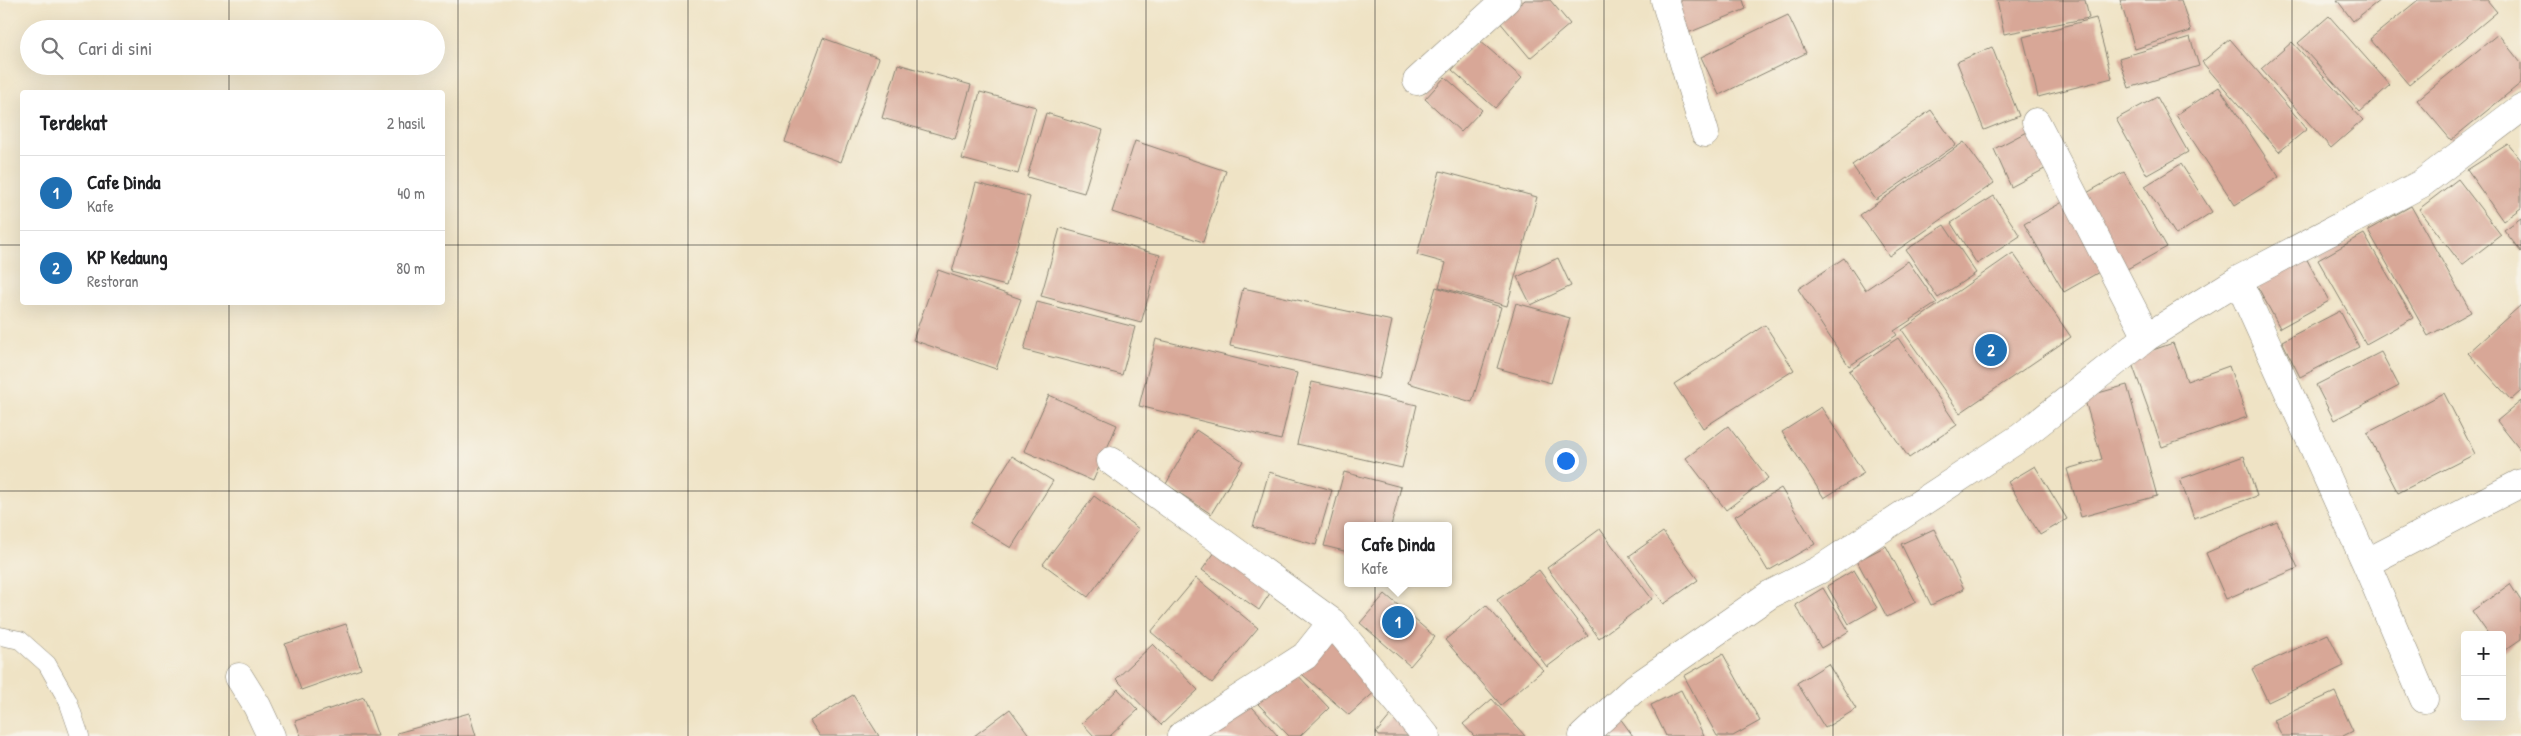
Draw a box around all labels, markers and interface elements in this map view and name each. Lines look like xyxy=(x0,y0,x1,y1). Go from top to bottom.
search box xyxy=(20,20,445,75)
icon: search xyxy=(38,34,66,62)
text: Cari di sini xyxy=(78,35,152,61)
text: Terdekat xyxy=(40,108,107,137)
text: 2 hasil xyxy=(387,112,425,134)
text: Cafe Dinda xyxy=(87,169,160,195)
text: 1 xyxy=(53,182,59,204)
text: 40 m xyxy=(397,182,425,204)
text: Kafe xyxy=(87,195,114,217)
text: KP Kedaung xyxy=(87,244,167,270)
text: 2 xyxy=(52,257,60,279)
text: 80 m xyxy=(396,257,425,279)
text: Restoran xyxy=(87,270,138,292)
pin: 2 xyxy=(1975,331,2007,369)
your location xyxy=(1553,448,1579,474)
popup xyxy=(1344,522,1452,587)
text: Cafe Dinda xyxy=(1361,531,1435,557)
text: Kafe xyxy=(1361,557,1388,579)
pin: 1 xyxy=(1382,603,1414,641)
map controls xyxy=(2461,631,2506,721)
button: + xyxy=(2461,631,2506,676)
button: − xyxy=(2461,676,2506,721)

